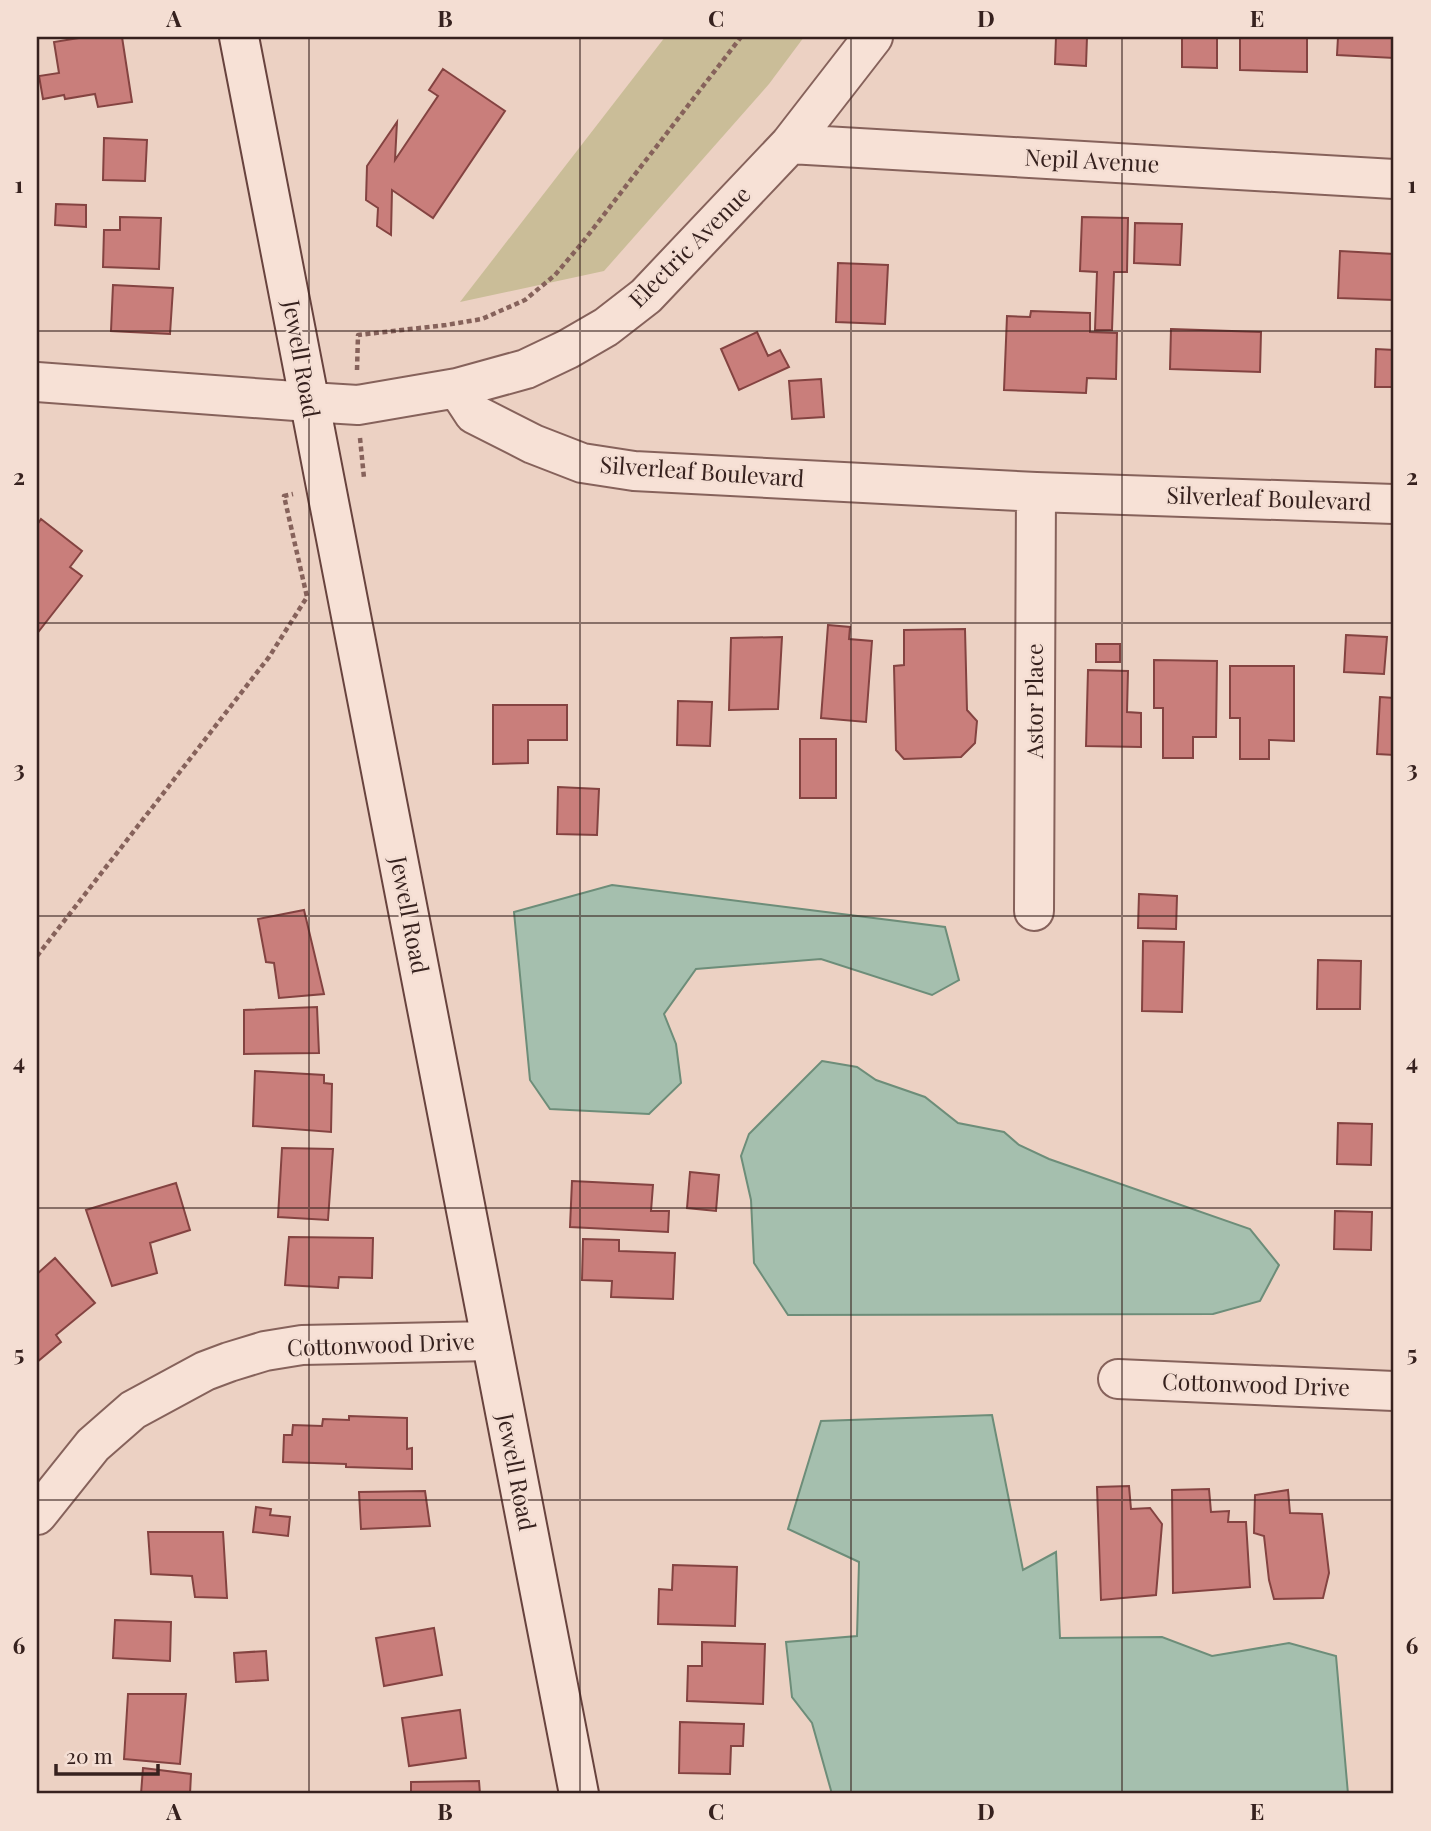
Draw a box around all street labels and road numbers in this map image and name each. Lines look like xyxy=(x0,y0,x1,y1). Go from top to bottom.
street label: Nepil Avenue xyxy=(1024,140,1160,179)
street label: Electric Avenue xyxy=(621,178,757,314)
street label: Jewell Road xyxy=(277,296,328,420)
street label: Silverleaf Boulevard xyxy=(599,448,805,493)
street label: Silverleaf Boulevard xyxy=(1166,478,1372,517)
street label: Astor Place xyxy=(1018,643,1049,760)
street label: Jewell Road xyxy=(384,852,437,976)
street label: Cottonwood Drive xyxy=(286,1325,475,1362)
street label: Cottonwood Drive xyxy=(1162,1365,1351,1402)
street label: Jewell Road xyxy=(491,1409,544,1533)

